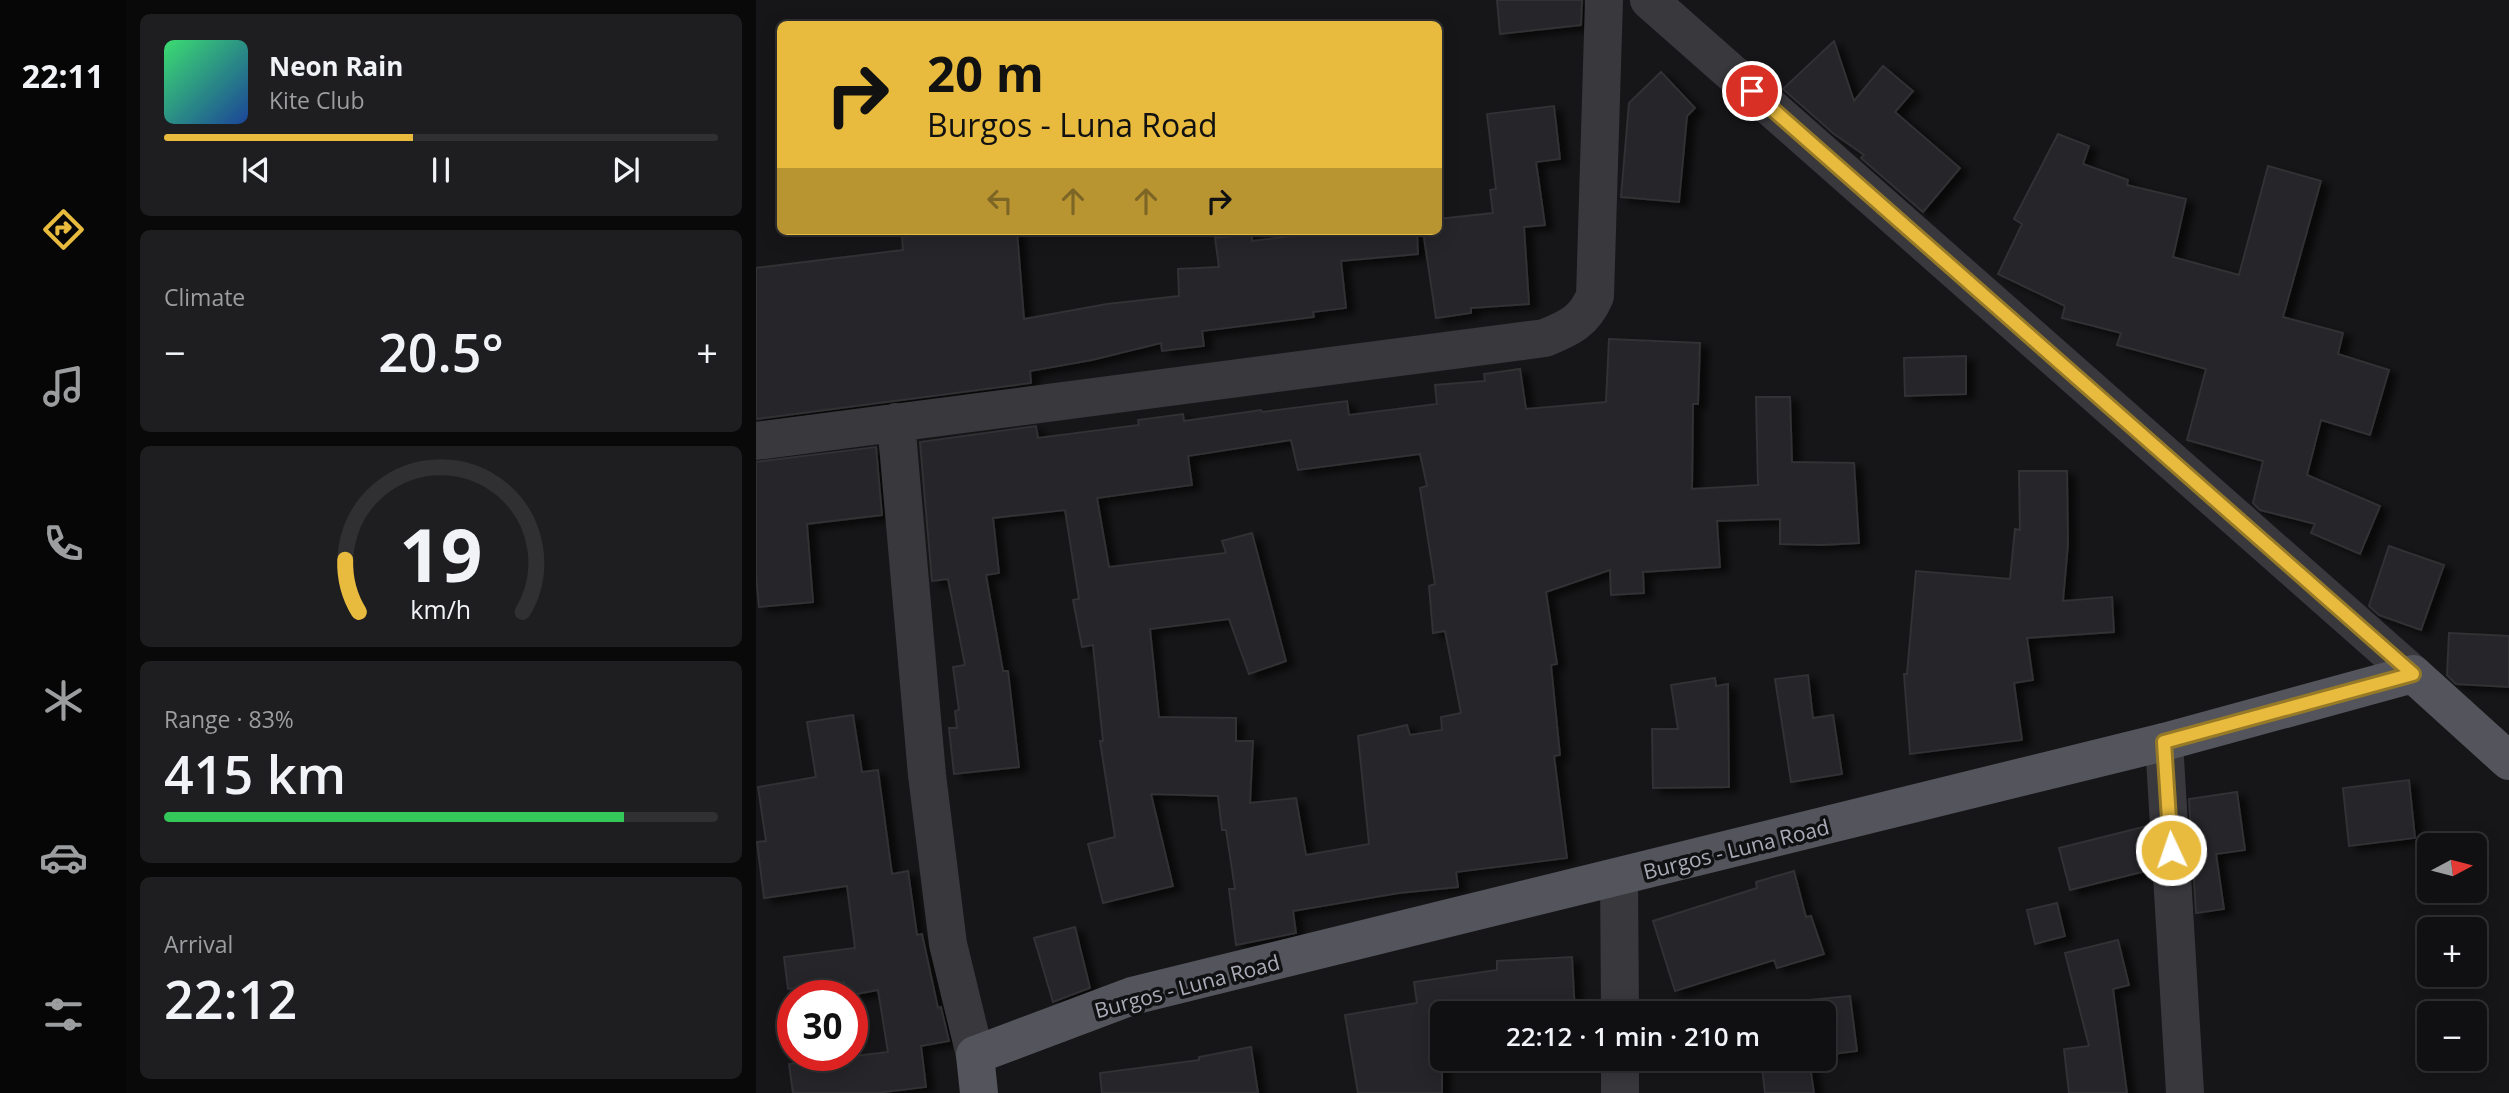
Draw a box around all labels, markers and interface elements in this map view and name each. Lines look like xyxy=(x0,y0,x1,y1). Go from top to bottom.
text: 20 m xyxy=(927,40,1044,106)
text: Neon Rain xyxy=(269,48,403,84)
icon: right xyxy=(812,49,903,140)
text: 22:11 xyxy=(22,54,104,97)
pin xyxy=(1722,61,1782,121)
icon: arrive xyxy=(1733,72,1771,110)
text: Kite Club xyxy=(269,84,364,116)
text: Burgos - Luna Road xyxy=(927,103,1218,146)
icon: previous xyxy=(237,151,275,189)
icon: pause xyxy=(422,151,460,189)
icon: next xyxy=(607,151,645,189)
icon: left xyxy=(981,182,1019,220)
icon: ahead xyxy=(1054,182,1092,220)
icon: ahead xyxy=(1127,182,1165,220)
icon: right xyxy=(1200,182,1238,220)
icon: directions xyxy=(39,205,88,254)
text: Climate xyxy=(164,281,245,313)
text: 20.5° xyxy=(378,316,504,387)
text: − xyxy=(164,326,186,378)
text: + xyxy=(696,326,718,378)
icon: music xyxy=(39,362,88,411)
text: 19 xyxy=(399,505,483,604)
icon: phone xyxy=(39,519,88,568)
text: km/h xyxy=(411,592,471,626)
icon: climate xyxy=(39,676,88,725)
text: Range · 83% xyxy=(164,703,294,735)
text: 415 km xyxy=(164,738,346,809)
street label: Burgos - Luna Road xyxy=(1640,812,1832,886)
position arrow xyxy=(2134,813,2208,887)
icon: car xyxy=(39,833,88,882)
north arrow xyxy=(2417,833,2487,903)
map controls xyxy=(2417,833,2487,1071)
button: + xyxy=(2417,917,2487,987)
text: Arrival xyxy=(164,928,233,960)
street label: Burgos - Luna Road xyxy=(1091,948,1283,1024)
text: 22:12 xyxy=(164,963,297,1034)
speed limit sign: 30 xyxy=(777,980,868,1071)
icon: filters xyxy=(39,990,88,1039)
button: − xyxy=(2417,1001,2487,1071)
text: 22:12 · 1 min · 210 m xyxy=(1506,1018,1760,1054)

